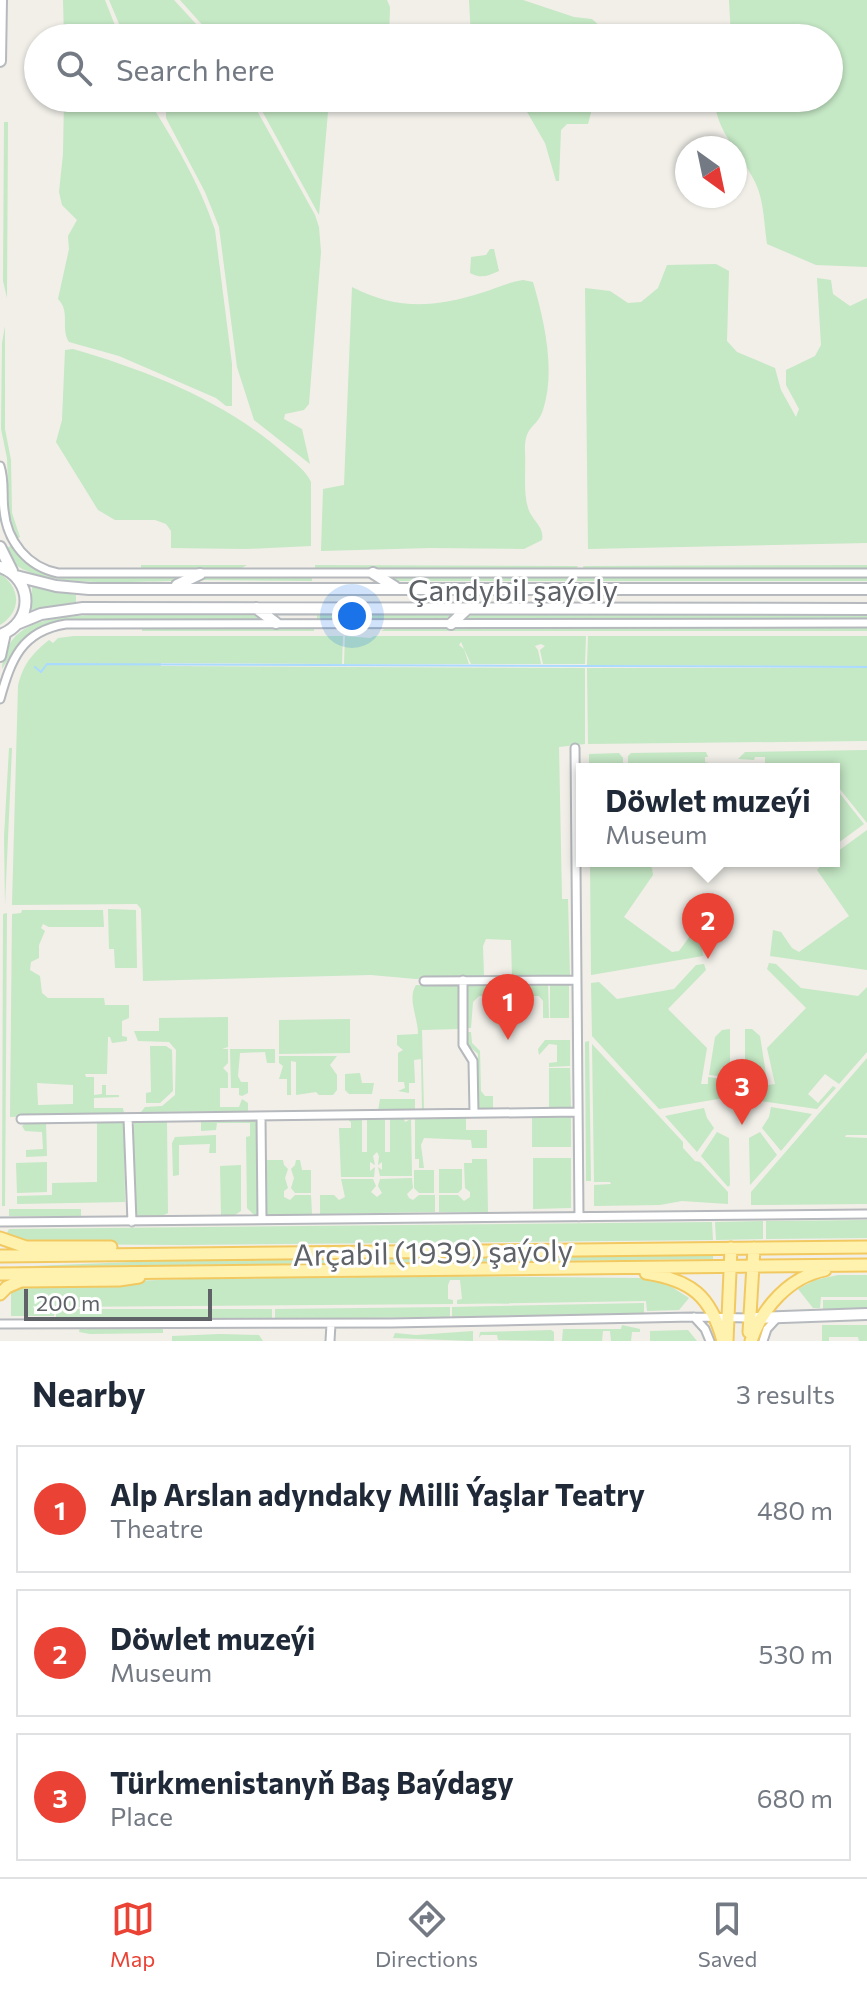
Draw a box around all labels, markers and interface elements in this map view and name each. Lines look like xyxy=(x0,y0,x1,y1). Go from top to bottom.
search box xyxy=(24,24,843,112)
icon: search xyxy=(52,46,96,90)
text: Search here xyxy=(116,50,275,87)
north arrow xyxy=(675,136,747,208)
street label: Çandybil şaýoly xyxy=(408,570,618,607)
your location xyxy=(332,596,372,636)
popup xyxy=(576,763,840,867)
text: Döwlet muzeýi xyxy=(605,781,811,818)
text: Museum xyxy=(605,818,707,849)
pin: 2 xyxy=(682,893,734,959)
pin: 1 xyxy=(482,974,534,1040)
pin: 3 xyxy=(716,1059,768,1125)
street label: Arçabil (1939) şaýoly xyxy=(293,1230,573,1272)
scale bar xyxy=(24,1285,212,1321)
text: 200 m xyxy=(36,1289,100,1316)
text: Nearby xyxy=(32,1372,146,1414)
text: 3 results xyxy=(736,1378,835,1409)
text: Alp Arslan adyndaky Milli Ýaşlar Teatry xyxy=(110,1475,645,1512)
text: 1 xyxy=(54,1494,66,1525)
text: 480 m xyxy=(757,1494,833,1525)
text: Theatre xyxy=(110,1512,203,1543)
text: Döwlet muzeýi xyxy=(110,1619,315,1656)
text: 2 xyxy=(53,1638,67,1669)
text: 530 m xyxy=(759,1638,833,1669)
text: Museum xyxy=(110,1656,212,1687)
text: Türkmenistanyň Baş Baýdagy xyxy=(110,1763,514,1800)
text: 3 xyxy=(52,1782,68,1813)
text: 680 m xyxy=(757,1782,833,1813)
text: Place xyxy=(110,1800,173,1831)
tab: Map xyxy=(110,1897,155,1972)
tab: Directions xyxy=(375,1897,478,1972)
tab: Saved xyxy=(698,1897,757,1972)

